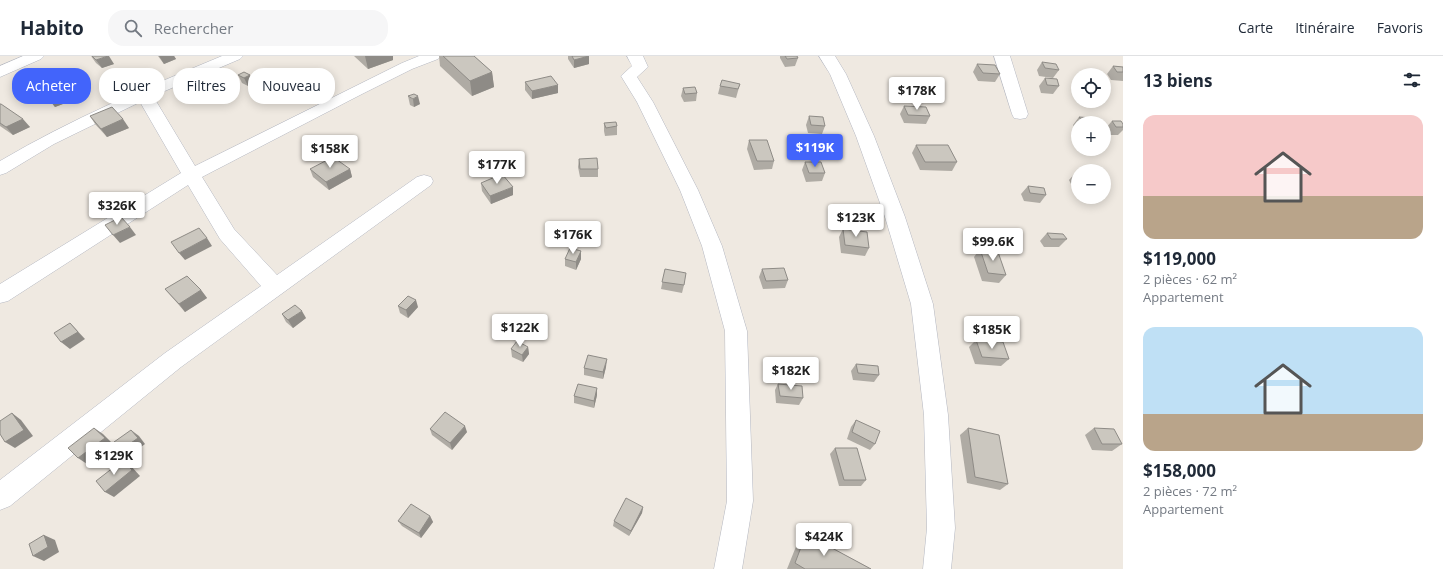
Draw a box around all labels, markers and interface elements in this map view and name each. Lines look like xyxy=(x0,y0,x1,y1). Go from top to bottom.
search box xyxy=(108,10,388,46)
text: Habito xyxy=(20,15,84,41)
icon: search xyxy=(122,17,144,39)
text: Rechercher xyxy=(154,18,233,38)
text: Carte xyxy=(1238,18,1273,37)
text: Itinéraire xyxy=(1295,18,1355,37)
text: Favoris xyxy=(1377,18,1423,37)
chip: Acheter xyxy=(12,68,91,104)
chip: Louer xyxy=(99,68,165,104)
chip: Filtres xyxy=(173,68,240,104)
chip: Nouveau xyxy=(248,68,335,104)
map controls xyxy=(1071,68,1111,204)
button: locate xyxy=(1071,68,1111,108)
text: 13 biens xyxy=(1143,69,1212,92)
icon: filters xyxy=(1401,69,1423,91)
pin: $178K xyxy=(889,77,945,111)
text: $178K xyxy=(898,81,936,99)
button: + xyxy=(1071,116,1111,156)
pin: $119K xyxy=(787,134,843,168)
pin: $158K xyxy=(302,135,358,169)
text: $119K xyxy=(796,138,834,156)
text: $158K xyxy=(311,139,349,157)
icon: home xyxy=(1247,141,1319,213)
pin: $177K xyxy=(469,151,525,185)
text: $177K xyxy=(478,155,516,173)
button: − xyxy=(1071,164,1111,204)
pin: $326K xyxy=(89,192,145,226)
text: $326K xyxy=(98,196,136,214)
pin: $123K xyxy=(828,204,884,238)
text: $123K xyxy=(837,208,875,226)
pin: $176K xyxy=(545,221,601,255)
text: $176K xyxy=(554,225,592,243)
pin: $99.6K xyxy=(960,228,1026,262)
text: $99.6K xyxy=(972,232,1014,250)
text: $119,000 xyxy=(1143,247,1216,270)
text: 2 pièces · 62 m² xyxy=(1143,270,1237,288)
text: Appartement xyxy=(1143,288,1224,306)
pin: $122K xyxy=(492,314,548,348)
pin: $185K xyxy=(964,316,1020,350)
text: $122K xyxy=(501,318,539,336)
text: $185K xyxy=(973,320,1011,338)
icon: home xyxy=(1247,353,1319,425)
pin: $182K xyxy=(763,357,819,391)
text: $182K xyxy=(772,361,810,379)
pin: $129K xyxy=(86,442,142,476)
text: $129K xyxy=(95,446,133,464)
text: $158,000 xyxy=(1143,459,1216,482)
text: 2 pièces · 72 m² xyxy=(1143,482,1237,500)
text: Appartement xyxy=(1143,500,1224,518)
pin: $424K xyxy=(796,523,852,557)
text: $424K xyxy=(805,527,843,545)

